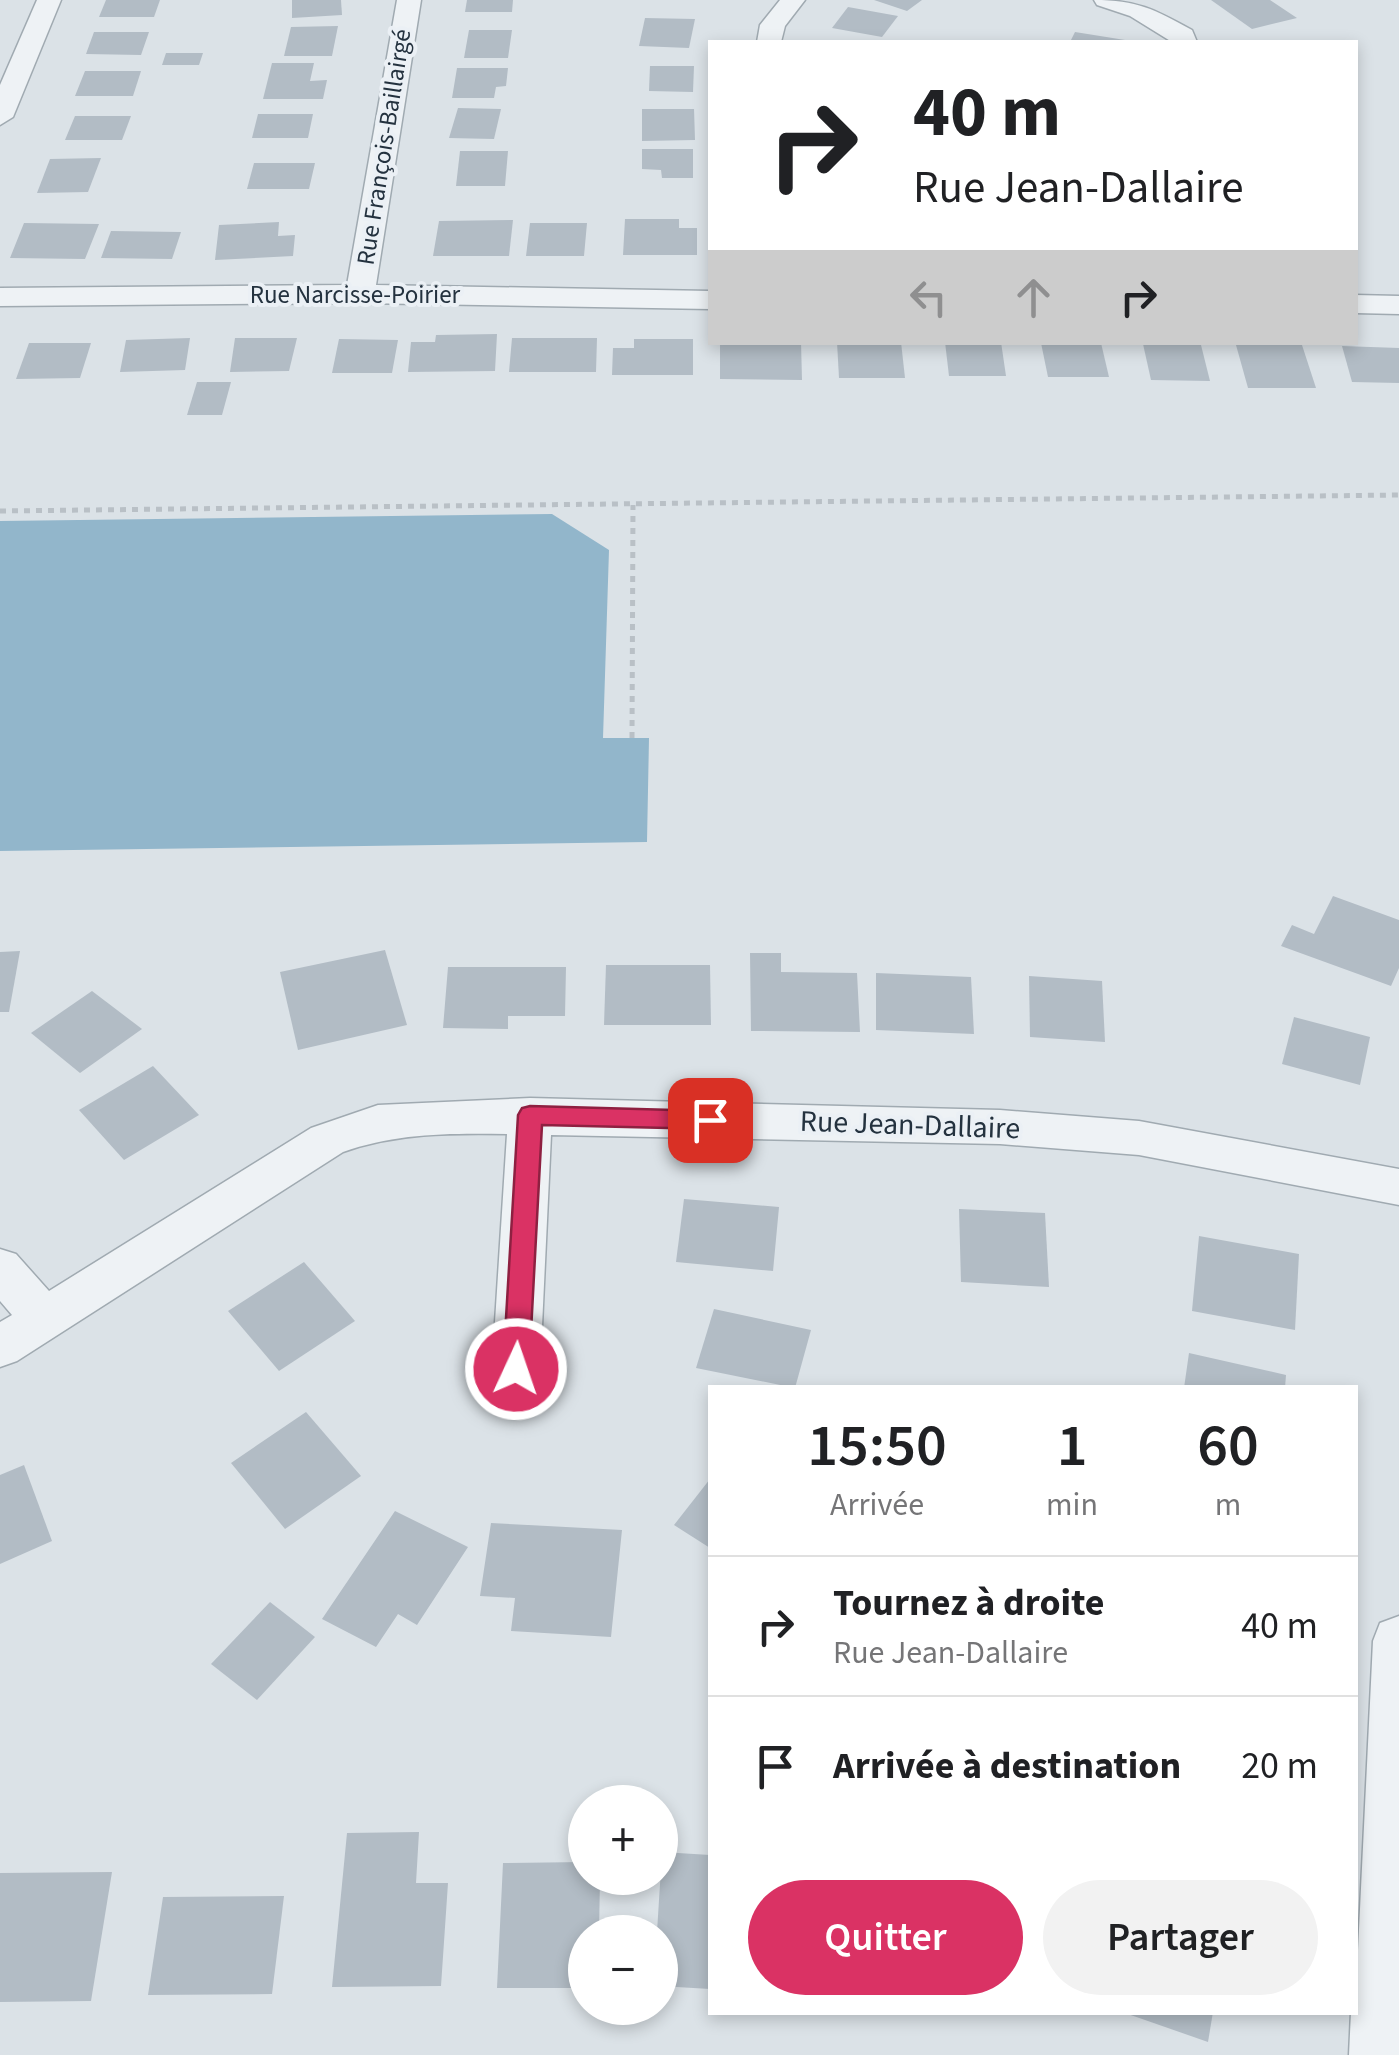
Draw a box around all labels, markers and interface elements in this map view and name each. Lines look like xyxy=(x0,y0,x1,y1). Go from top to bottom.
street label: Rue François-Baillairgé xyxy=(348,26,420,268)
text: 40 m xyxy=(913,63,1061,163)
icon: right xyxy=(748,80,878,210)
text: Rue Jean-Dallaire xyxy=(913,156,1244,220)
icon: left xyxy=(901,270,956,325)
icon: ahead xyxy=(1006,270,1061,325)
icon: right xyxy=(1111,270,1166,325)
street label: Rue Narcisse-Poirier xyxy=(250,277,461,313)
pin xyxy=(668,1078,753,1163)
icon: arrive xyxy=(683,1093,738,1148)
street label: Rue Jean-Dallaire xyxy=(799,1100,1021,1150)
position arrow xyxy=(464,1317,568,1421)
text: 15:50 xyxy=(807,1404,947,1489)
text: 1 xyxy=(1057,1404,1087,1489)
text: 60 xyxy=(1197,1404,1259,1489)
text: Arrivée xyxy=(830,1482,924,1528)
text: min xyxy=(1046,1482,1098,1528)
text: m xyxy=(1215,1482,1241,1528)
text: Tournez à droite xyxy=(833,1576,1105,1630)
icon: right xyxy=(748,1599,803,1654)
text: 40 m xyxy=(1241,1599,1318,1653)
text: Rue Jean-Dallaire xyxy=(833,1630,1068,1676)
icon: arrive xyxy=(748,1739,803,1794)
text: Arrivée à destination xyxy=(833,1739,1181,1793)
text: 20 m xyxy=(1241,1739,1318,1793)
map controls xyxy=(568,1785,678,2025)
button: + xyxy=(568,1785,678,1895)
button: Quitter xyxy=(748,1880,1023,1995)
button: Partager xyxy=(1043,1880,1318,1995)
button: − xyxy=(568,1915,678,2025)

